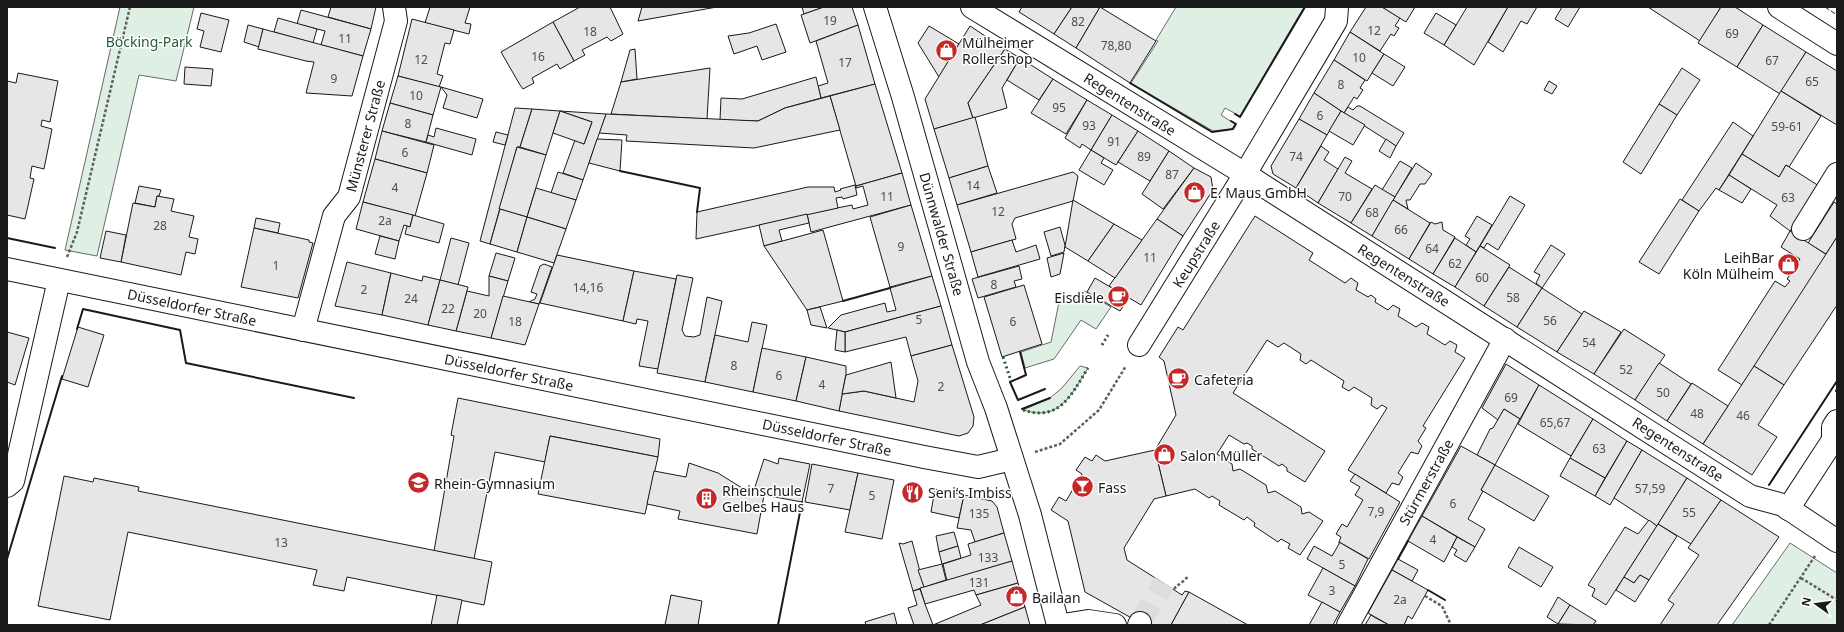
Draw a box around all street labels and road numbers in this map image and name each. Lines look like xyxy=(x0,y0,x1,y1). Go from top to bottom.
street label: Regentenstraße xyxy=(1080,68,1180,140)
street label: Münsterer Straße xyxy=(341,78,389,194)
street label: Dünnwalder Straße xyxy=(915,170,969,298)
street label: Keupstraße xyxy=(1168,217,1224,291)
street label: Regentenstraße xyxy=(1354,239,1454,311)
street label: Düsseldorfer Straße xyxy=(126,284,258,330)
street label: Düsseldorfer Straße xyxy=(443,349,575,395)
street label: Regentenstraße xyxy=(1629,412,1727,486)
street label: Düsseldorfer Straße xyxy=(761,414,893,460)
street label: Stürmerstraße xyxy=(1394,435,1458,528)

